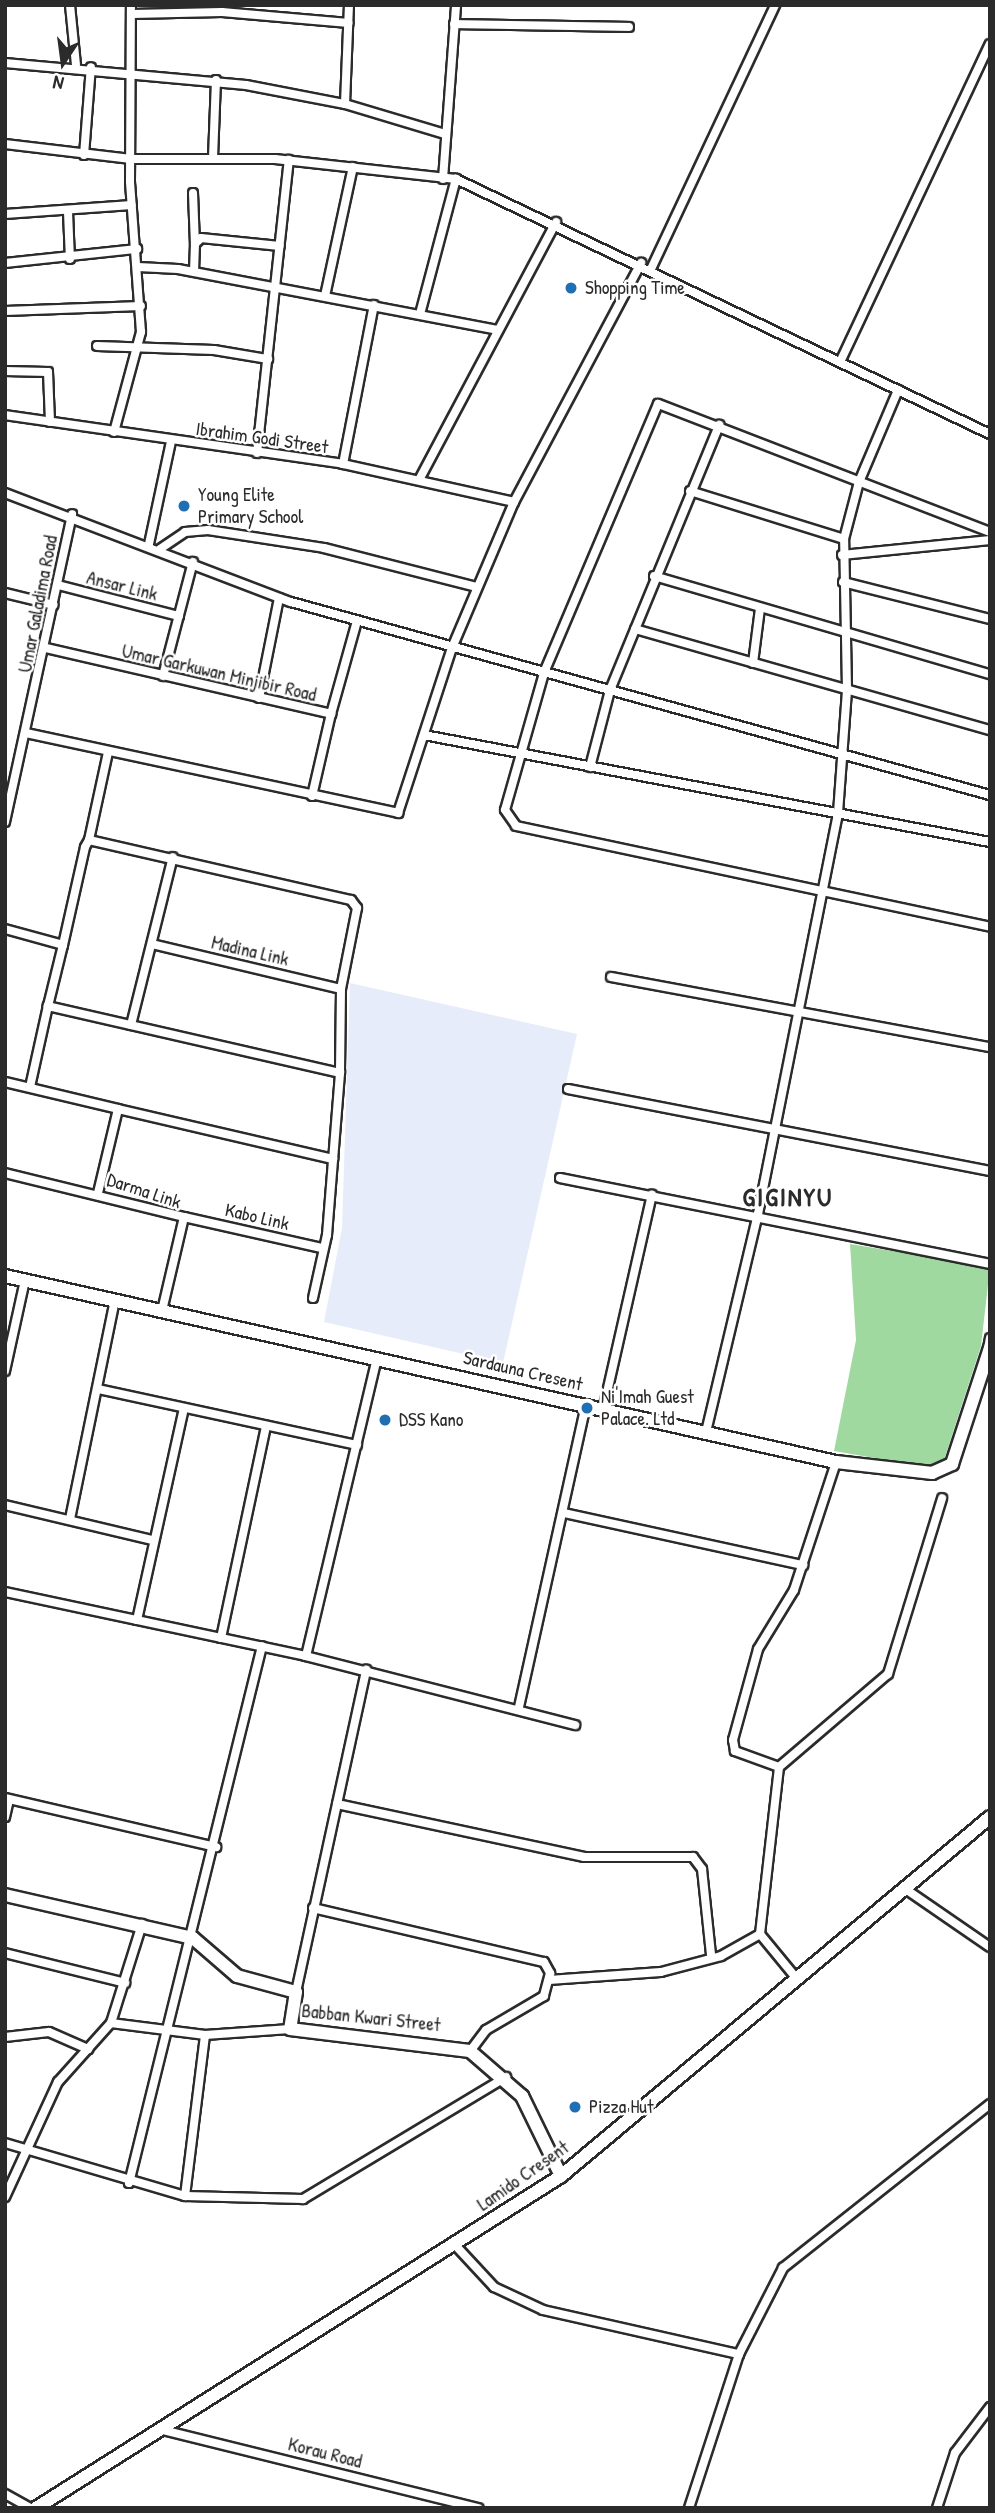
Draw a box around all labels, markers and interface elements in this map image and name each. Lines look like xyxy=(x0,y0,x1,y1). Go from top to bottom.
north arrow xyxy=(28,28,98,98)
text: N xyxy=(50,70,66,97)
place label: Shopping Time xyxy=(585,277,685,299)
marker: Shopping Time xyxy=(563,280,579,296)
street label: Ibrahim Godi Street xyxy=(194,417,330,459)
place label: Young Elite Primary School xyxy=(198,484,303,528)
marker: Young Elite Primary School xyxy=(176,498,192,514)
street label: Umar Galadima Road xyxy=(14,534,62,674)
street label: Ansar Link xyxy=(84,566,160,606)
street label: Umar Garkuwan Minjibir Road xyxy=(120,640,318,706)
street label: Madina Link xyxy=(209,931,291,971)
street label: Darma Link xyxy=(104,1168,184,1214)
district label: GIGINYU xyxy=(743,1181,833,1213)
street label: Kabo Link xyxy=(223,1199,291,1235)
street label: Sardauna Cresent xyxy=(461,1346,585,1396)
place label: Ni'Imah Guest Palace. Ltd xyxy=(601,1386,694,1430)
marker: Ni'Imah Guest Palace. Ltd xyxy=(579,1400,595,1416)
place label: DSS Kano xyxy=(399,1409,463,1431)
marker: DSS Kano xyxy=(377,1412,393,1428)
street label: Babban Kwari Street xyxy=(300,1999,442,2037)
place label: Pizza Hut xyxy=(589,2096,654,2118)
marker: Pizza Hut xyxy=(567,2099,583,2115)
street label: Lamido Cresent xyxy=(473,2136,573,2216)
street label: Korau Road xyxy=(286,2433,364,2473)

